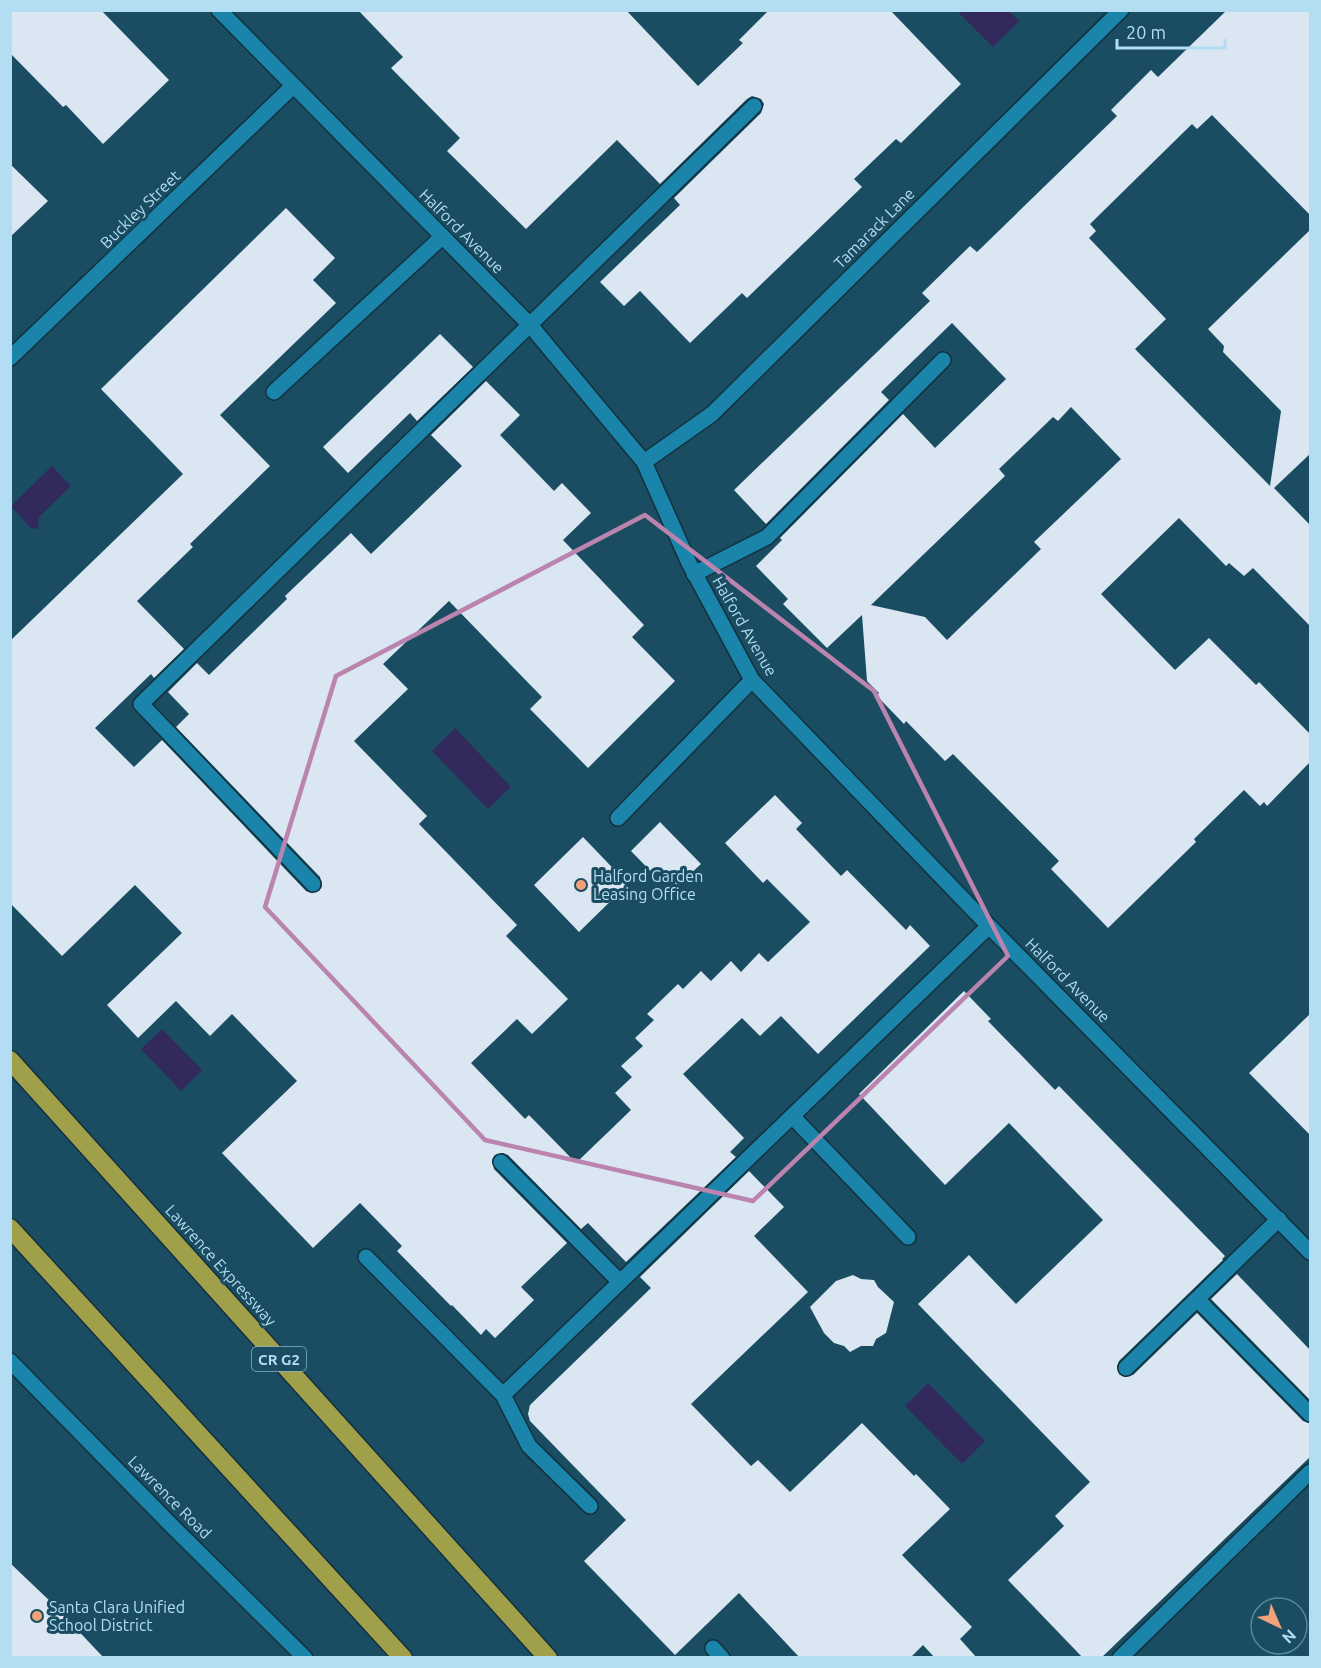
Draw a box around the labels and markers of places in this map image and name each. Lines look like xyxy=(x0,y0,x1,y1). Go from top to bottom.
place label: Halford Garden Leasing Office xyxy=(593,867,703,903)
marker: Halford Garden Leasing Office xyxy=(574,878,588,892)
place label: Santa Clara Unified School District xyxy=(49,1598,185,1634)
marker: Santa Clara Unified School District xyxy=(30,1609,44,1623)

